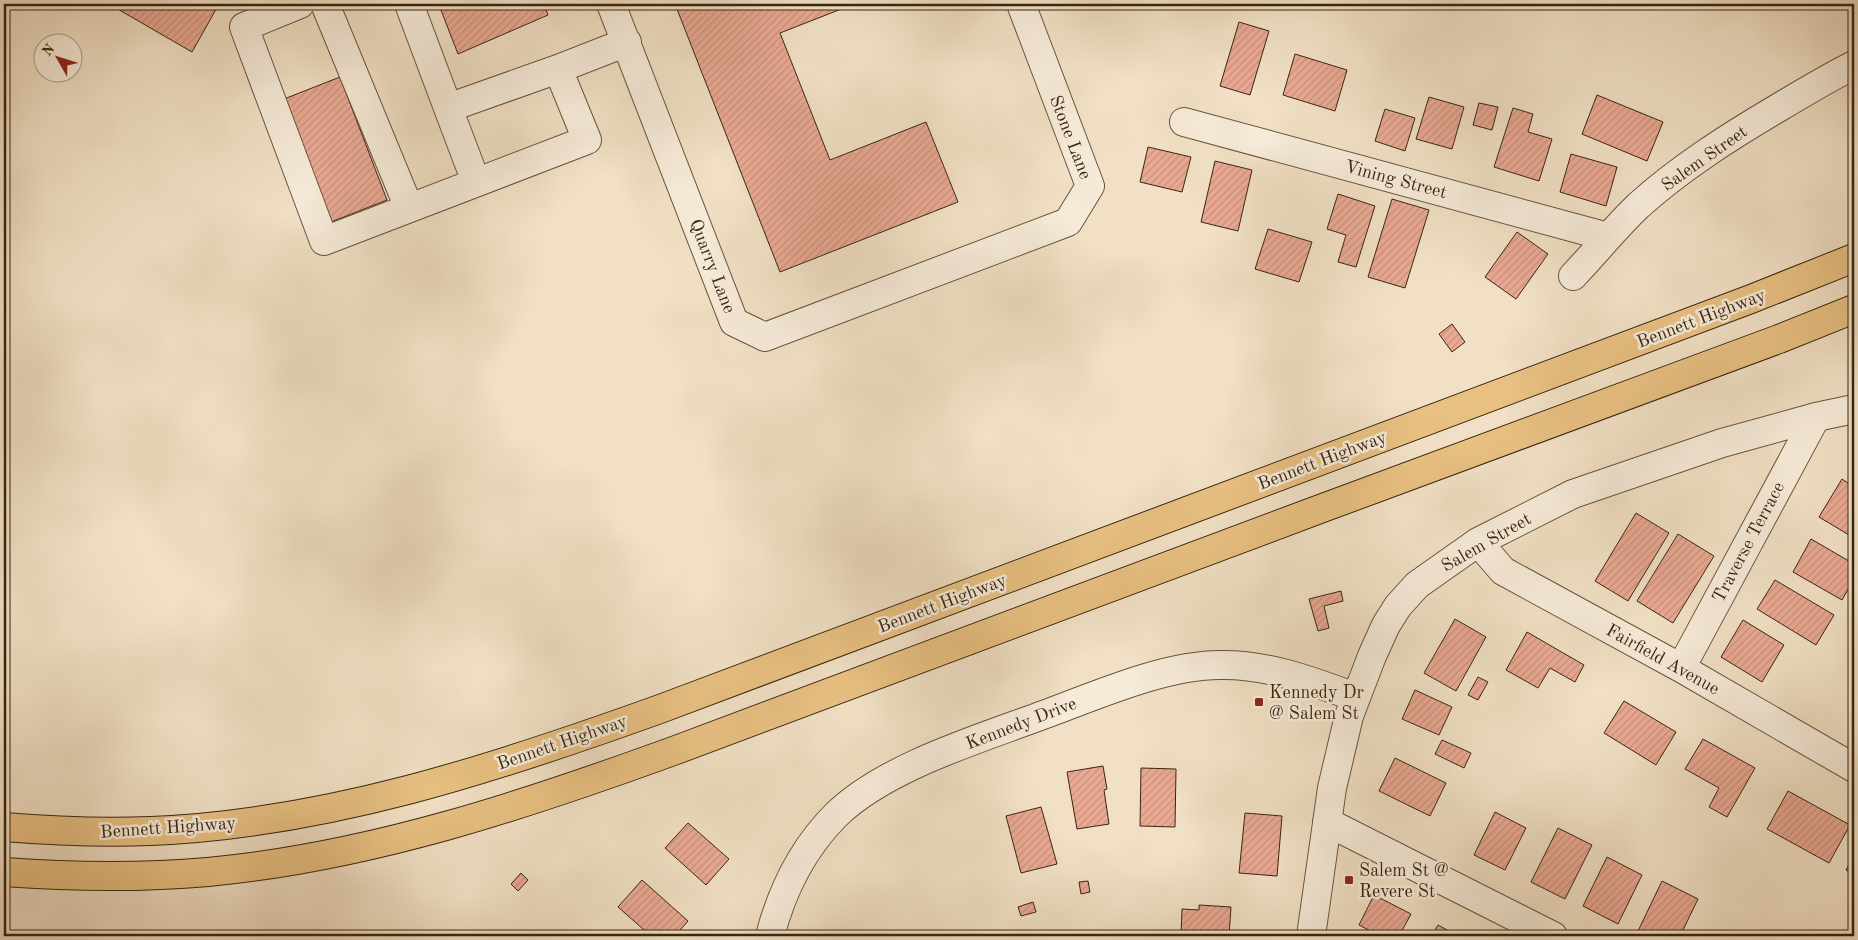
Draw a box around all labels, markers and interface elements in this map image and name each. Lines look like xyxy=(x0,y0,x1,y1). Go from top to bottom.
north arrow xyxy=(32,32,82,82)
text: N xyxy=(40,42,58,59)
street label: Stone Lane xyxy=(1046,93,1094,182)
street label: Salem Street xyxy=(1658,123,1751,195)
street label: Vining Street xyxy=(1343,158,1449,202)
street label: Quarry Lane xyxy=(686,217,738,316)
street label: Bennett Highway xyxy=(1635,286,1769,352)
street label: Bennett Highway xyxy=(1256,428,1390,494)
street label: Traverse Terrace xyxy=(1710,479,1788,606)
street label: Salem Street xyxy=(1439,510,1534,576)
street label: Bennett Highway xyxy=(876,571,1010,637)
street label: Fairfield Avenue xyxy=(1603,621,1722,698)
place label: Kennedy Dr @ Salem St xyxy=(1269,684,1365,723)
street label: Kennedy Drive xyxy=(964,695,1079,753)
marker: Kennedy Dr @ Salem St xyxy=(1253,696,1265,708)
street label: Bennett Highway xyxy=(495,712,630,774)
street label: Bennett Highway xyxy=(100,814,237,842)
place label: Salem St @ Revere St xyxy=(1359,862,1449,901)
marker: Salem St @ Revere St xyxy=(1343,874,1355,886)

